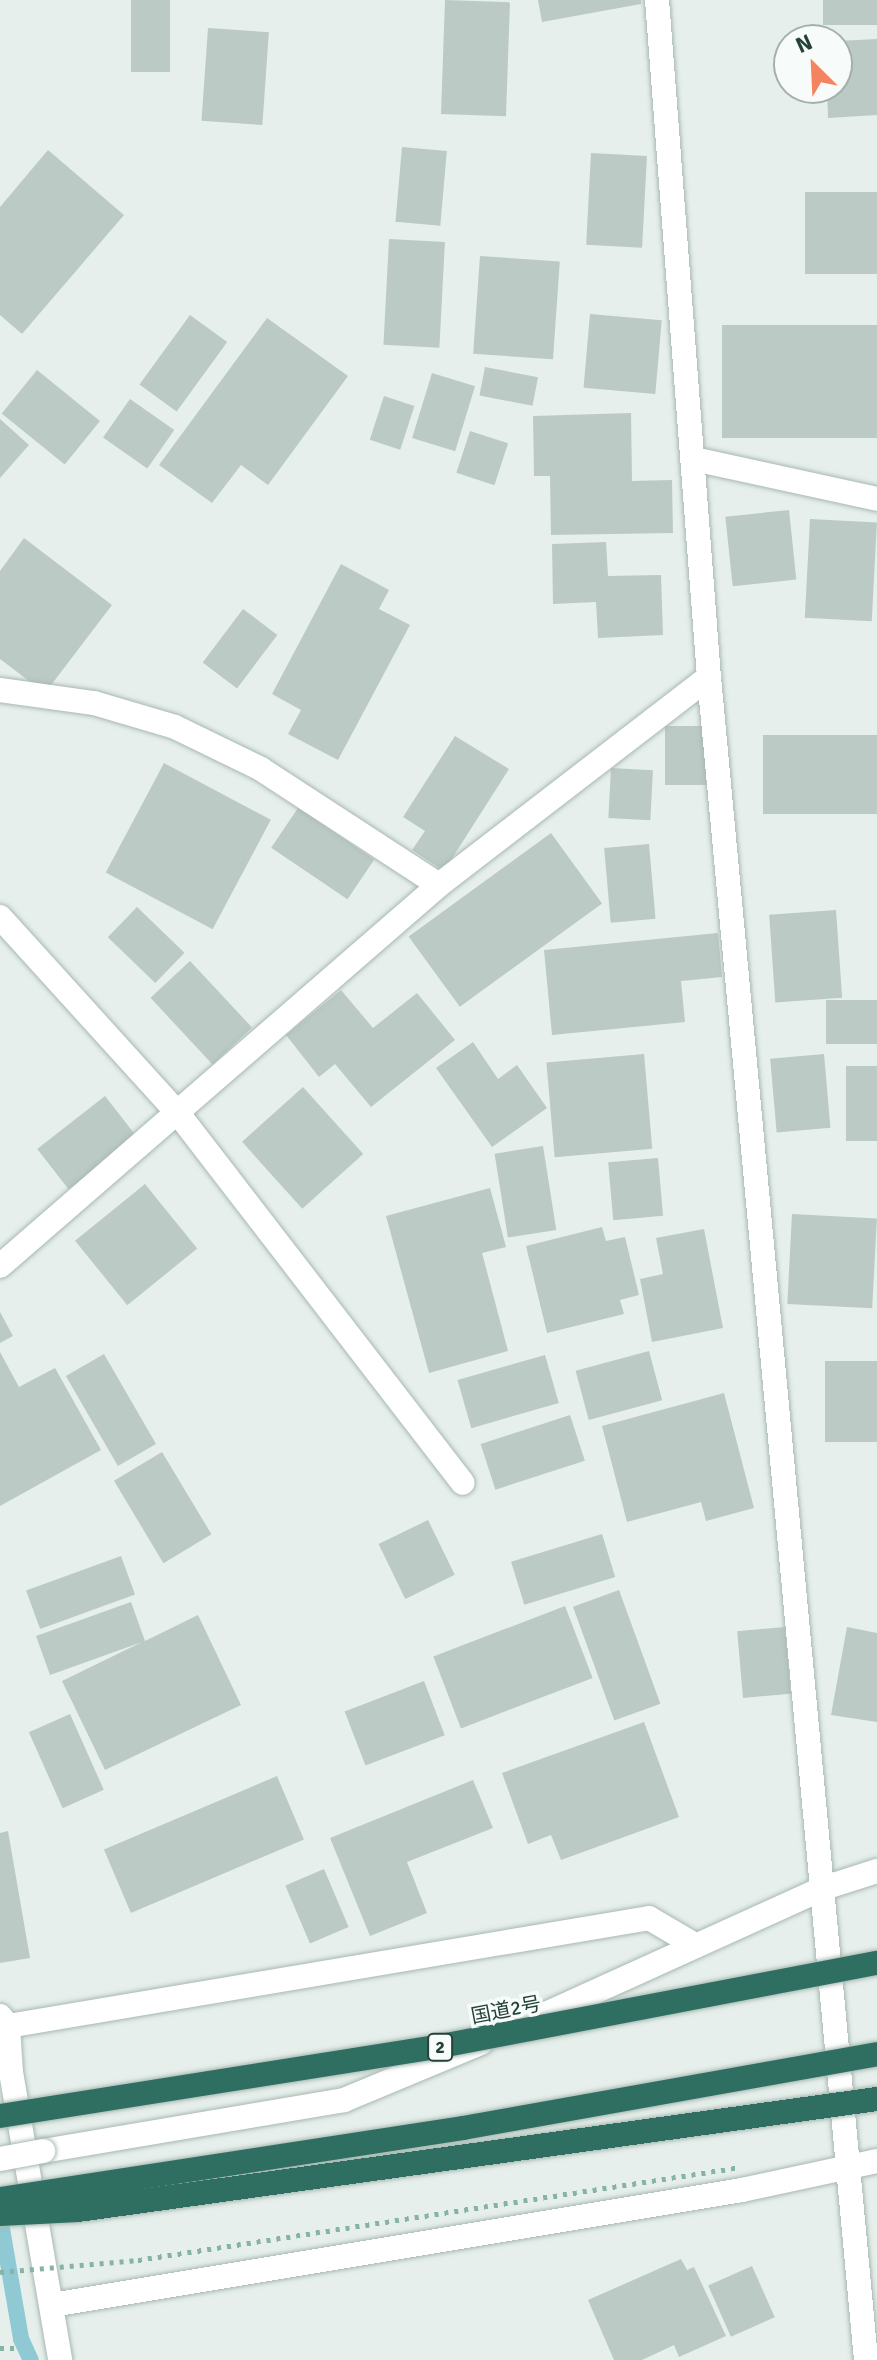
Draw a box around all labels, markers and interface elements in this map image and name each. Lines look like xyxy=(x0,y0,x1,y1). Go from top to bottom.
north arrow xyxy=(773,24,853,104)
text: N xyxy=(791,28,816,59)
street label: 国道2号 xyxy=(469,1991,543,2029)
road number: 2 xyxy=(426,2033,454,2061)

